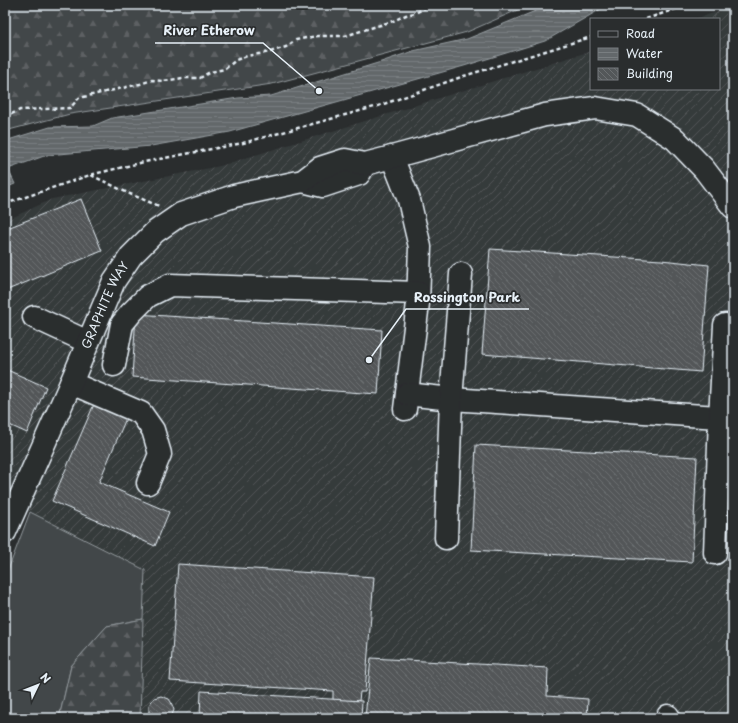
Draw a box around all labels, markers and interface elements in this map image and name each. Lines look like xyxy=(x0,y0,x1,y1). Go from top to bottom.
callout: River Etherow xyxy=(155,18,263,43)
legend xyxy=(590,18,720,90)
text: River Etherow xyxy=(163,20,255,39)
text: Road xyxy=(626,24,655,42)
text: Water xyxy=(626,44,663,62)
text: Building xyxy=(626,64,673,82)
street label: GRAPHITE WAY xyxy=(76,258,133,351)
callout: Rossington Park xyxy=(406,284,529,309)
text: Rossington Park xyxy=(414,287,521,306)
north arrow xyxy=(18,665,58,705)
text: N xyxy=(36,669,55,687)

